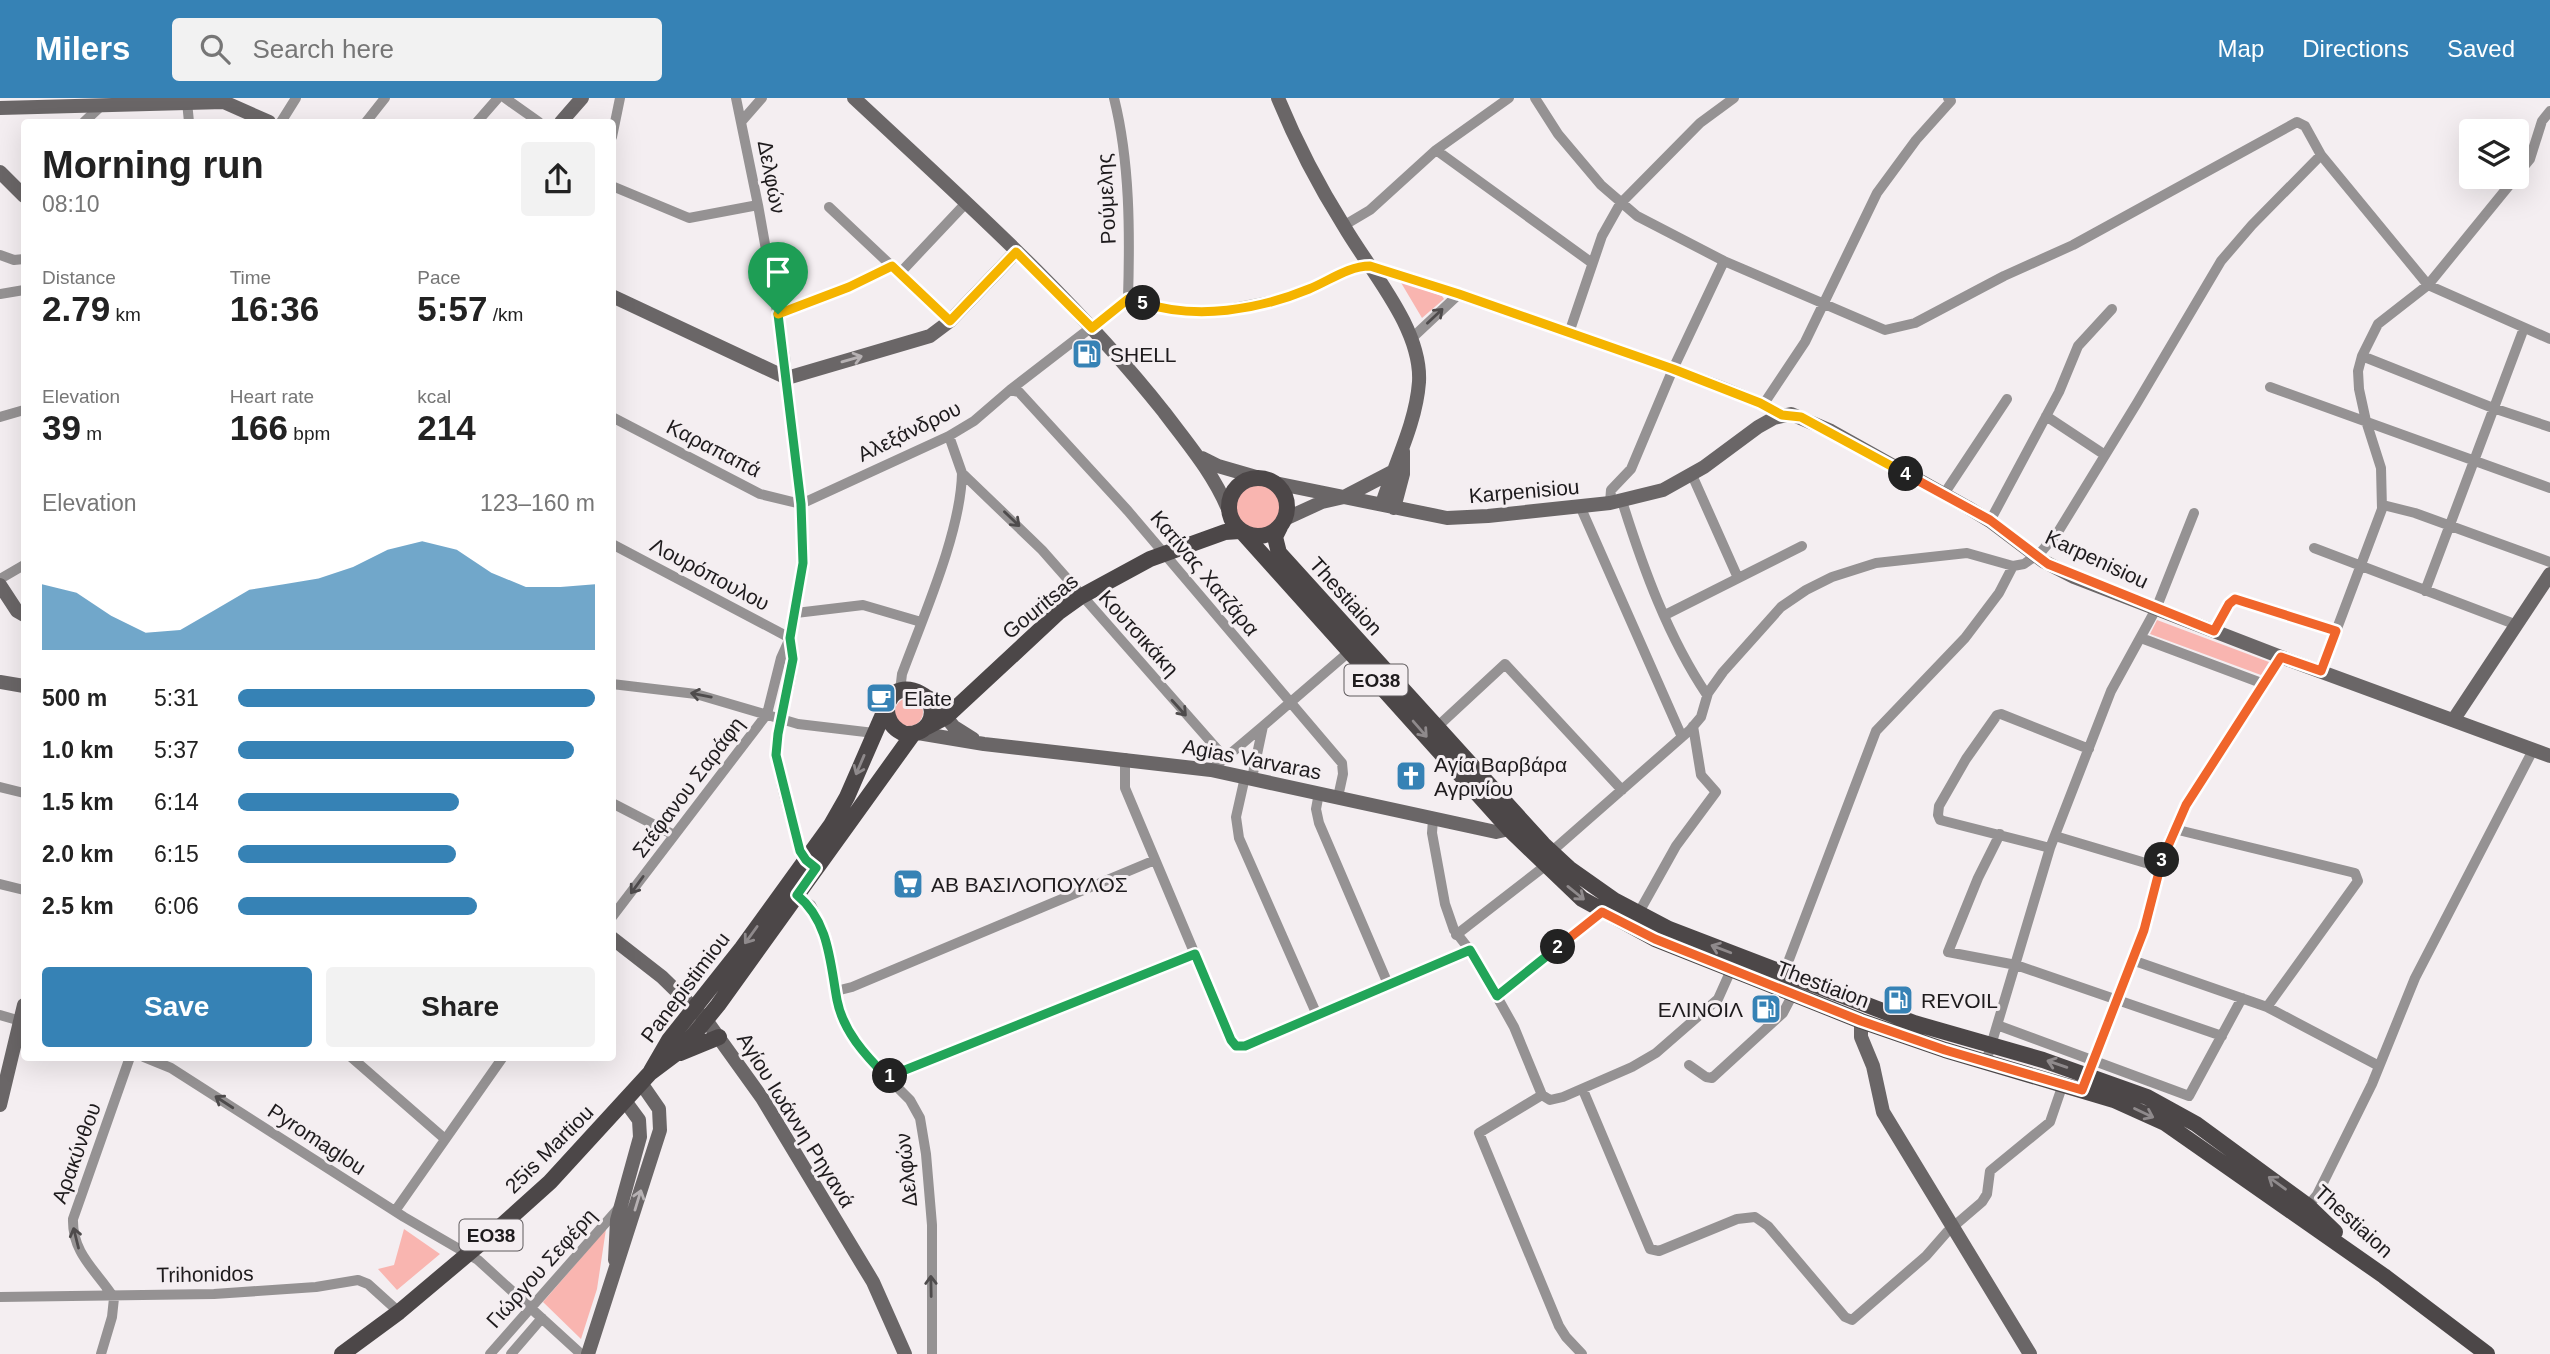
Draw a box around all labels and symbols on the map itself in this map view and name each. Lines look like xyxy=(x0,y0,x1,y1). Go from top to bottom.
street label: Δελφών xyxy=(754,138,790,216)
street label: Ρούμελης xyxy=(1092,153,1120,245)
pin xyxy=(748,242,808,314)
pin: 5 xyxy=(1126,286,1160,320)
one-way arrow xyxy=(1426,308,1444,324)
fuel station icon: SHELL xyxy=(1070,337,1104,371)
place label: SHELL xyxy=(1110,343,1177,366)
one-way arrow xyxy=(841,351,863,364)
street label: Αλεξάνδρου xyxy=(854,396,964,466)
street label: Καραπαπά xyxy=(663,414,765,482)
pin: 4 xyxy=(1888,456,1924,492)
street label: Karpenisiou xyxy=(1468,475,1580,507)
street label: Κατίνας Χατζάρα xyxy=(1146,506,1264,640)
one-way arrow xyxy=(1003,511,1020,528)
street label: Karpenisiou xyxy=(2042,525,2152,593)
street label: Λουρόπουλου xyxy=(647,533,773,615)
street label: Thestiaion xyxy=(1305,552,1387,640)
street label: Gouritsas xyxy=(998,569,1082,643)
street label: Κουτσικάκη xyxy=(1095,586,1183,680)
road number: ΕΟ38 xyxy=(1344,664,1408,695)
cafe icon: Elate xyxy=(864,681,898,715)
place label: Elate xyxy=(904,687,952,710)
one-way arrow xyxy=(690,688,713,702)
one-way arrow xyxy=(1171,698,1187,716)
street label: Στέφανου Σαράφη xyxy=(628,712,748,862)
one-way arrow xyxy=(1411,720,1428,737)
street label: Agias Varvaras xyxy=(1181,734,1323,784)
place label: Αγία Βαρβάρα Αγρινίου xyxy=(1434,753,1567,800)
one-way arrow xyxy=(853,754,866,775)
church icon: Αγία Βαρβάρα Αγρινίου xyxy=(1394,759,1428,793)
pin: 3 xyxy=(2144,842,2180,878)
supermarket icon: ΑΒ ΒΑΣΙΛΟΠΟΥΛΟΣ xyxy=(891,867,925,901)
place label: ΑΒ ΒΑΣΙΛΟΠΟΥΛΟΣ xyxy=(931,873,1128,896)
one-way arrow xyxy=(630,875,644,894)
one-way arrow xyxy=(1566,885,1584,901)
one-way arrow xyxy=(744,925,758,944)
street label: Panepistimiou xyxy=(636,927,734,1047)
pin: 2 xyxy=(1540,930,1576,964)
one-way arrow xyxy=(1710,942,1732,954)
street label: Thestiaion xyxy=(1774,956,1872,1012)
fuel station icon: REVOIL xyxy=(1881,983,1915,1017)
place label: REVOIL xyxy=(1921,989,1998,1012)
fuel station icon: ΕΛΙΝΟΙΛ xyxy=(1749,992,1783,1026)
place label: ΕΛΙΝΟΙΛ xyxy=(1658,998,1743,1021)
street label: Αγίου Ιωάννη Ρηγανά xyxy=(733,1028,859,1212)
one-way arrow xyxy=(2046,1057,2068,1069)
pin: 1 xyxy=(872,1058,908,1094)
one-way arrow xyxy=(215,1094,234,1109)
street label: Pyromaglou xyxy=(264,1099,370,1179)
street label: Αρακύνθου xyxy=(47,1100,105,1206)
street label: 25is Martiou xyxy=(500,1100,598,1198)
one-way arrow xyxy=(2133,1107,2154,1120)
street label: Δελφών xyxy=(891,1132,921,1208)
one-way arrow xyxy=(2268,1176,2287,1190)
street label: Thestiaion xyxy=(2310,1180,2398,1262)
one-way arrow xyxy=(633,1190,646,1212)
street label: Γιώργου Σεφέρη xyxy=(482,1204,600,1332)
road number: ΕΟ38 xyxy=(460,1219,522,1250)
one-way arrow xyxy=(69,1227,82,1250)
street label: Trihonidos xyxy=(156,1262,254,1286)
one-way arrow xyxy=(924,1275,937,1298)

